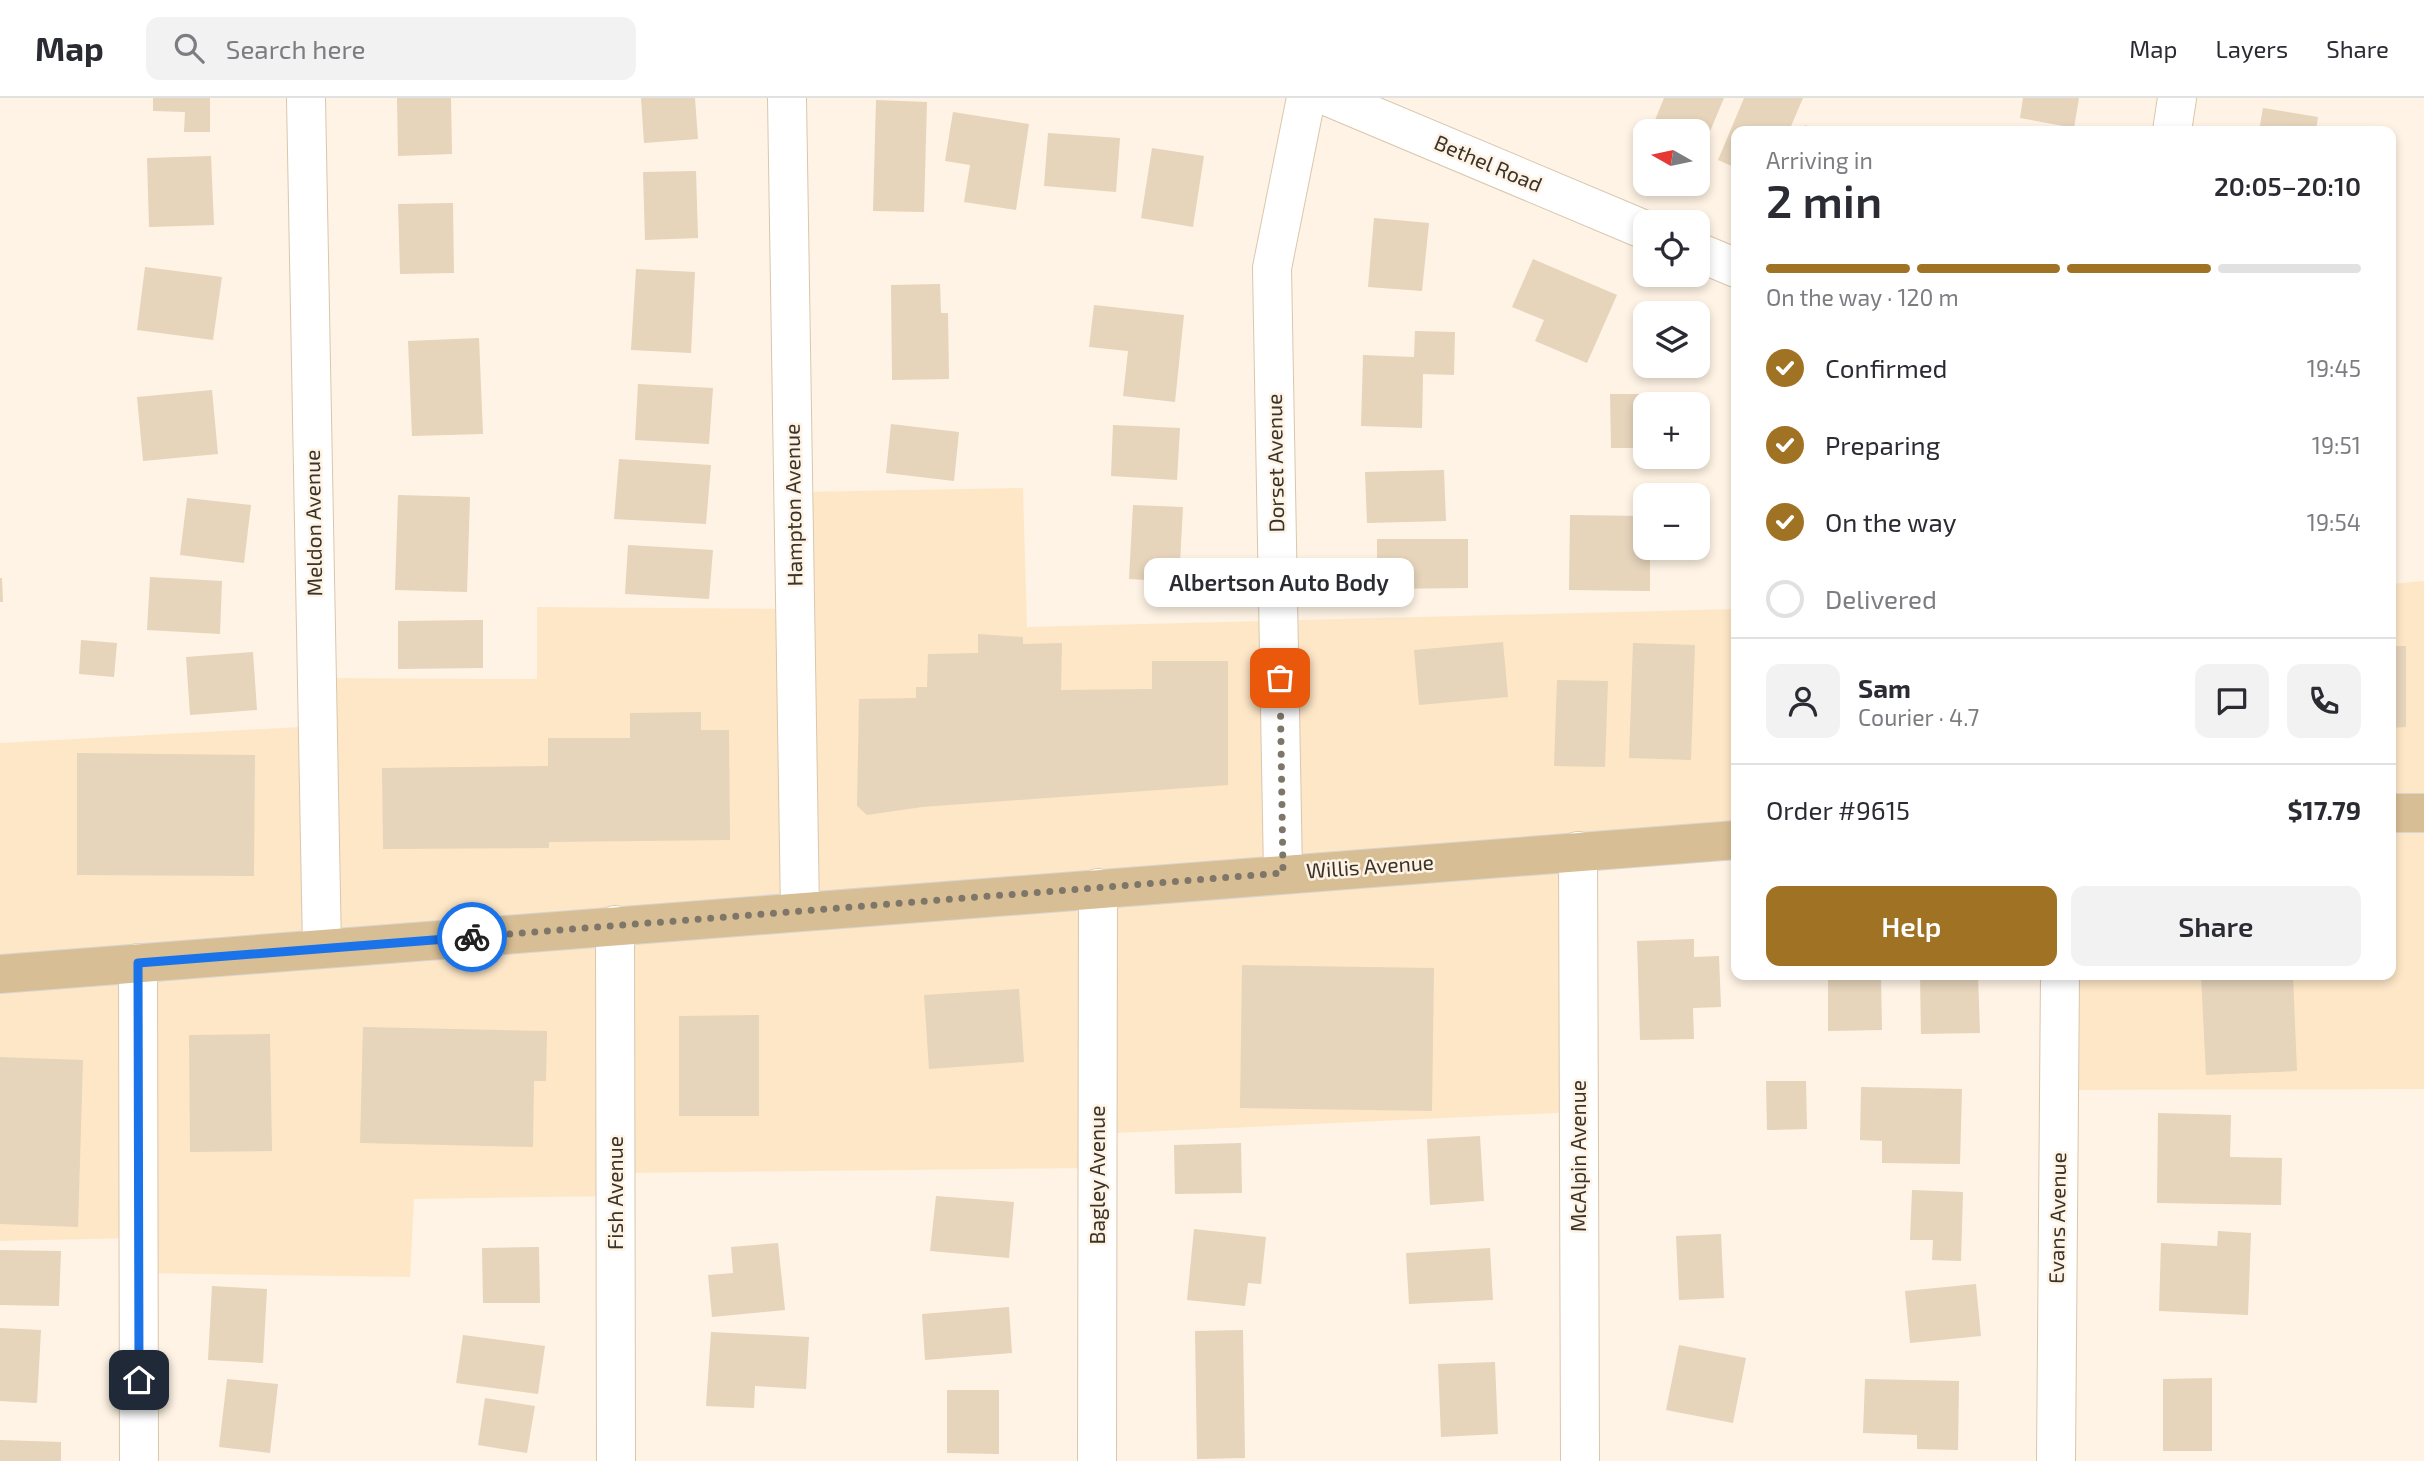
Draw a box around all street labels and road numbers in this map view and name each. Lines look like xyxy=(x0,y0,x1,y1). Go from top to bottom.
street label: Bethel Road xyxy=(1431,129,1546,197)
street label: Dorset Avenue xyxy=(1261,393,1288,533)
street label: Hampton Avenue xyxy=(779,423,806,587)
street label: Meldon Avenue xyxy=(299,449,326,597)
street label: Willis Avenue xyxy=(1305,849,1435,882)
street label: McAlpin Avenue xyxy=(1565,1080,1590,1232)
street label: Bagley Avenue xyxy=(1084,1106,1109,1244)
street label: Fish Avenue xyxy=(602,1136,627,1250)
street label: Evans Avenue xyxy=(2043,1152,2070,1284)

